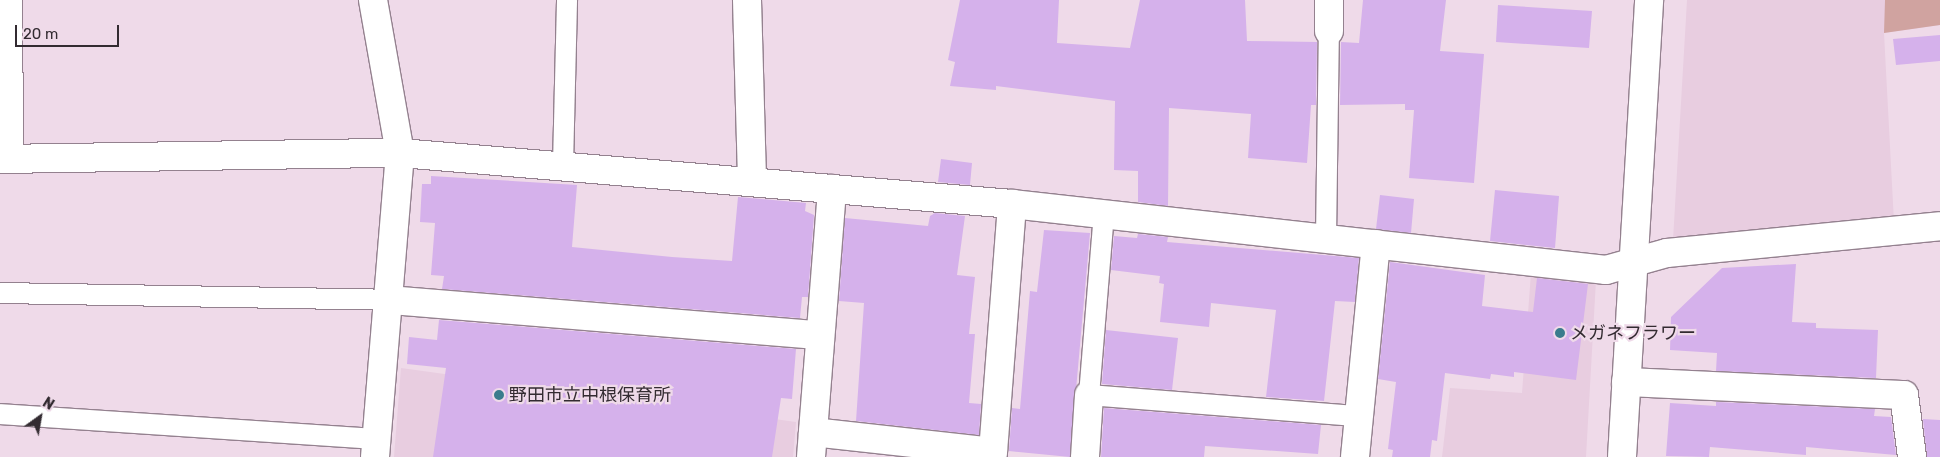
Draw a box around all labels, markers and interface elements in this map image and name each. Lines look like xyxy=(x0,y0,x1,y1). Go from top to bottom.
scale bar xyxy=(18,15,121,47)
text: 20 m xyxy=(23,25,58,43)
place label: メガネフラワー xyxy=(1570,322,1696,344)
marker: メガネフラワー xyxy=(1554,327,1566,339)
place label: 野田市立中根保育所 xyxy=(509,384,671,406)
marker: 野田市立中根保育所 xyxy=(493,389,505,401)
north arrow xyxy=(15,392,65,442)
text: N xyxy=(39,394,57,414)

